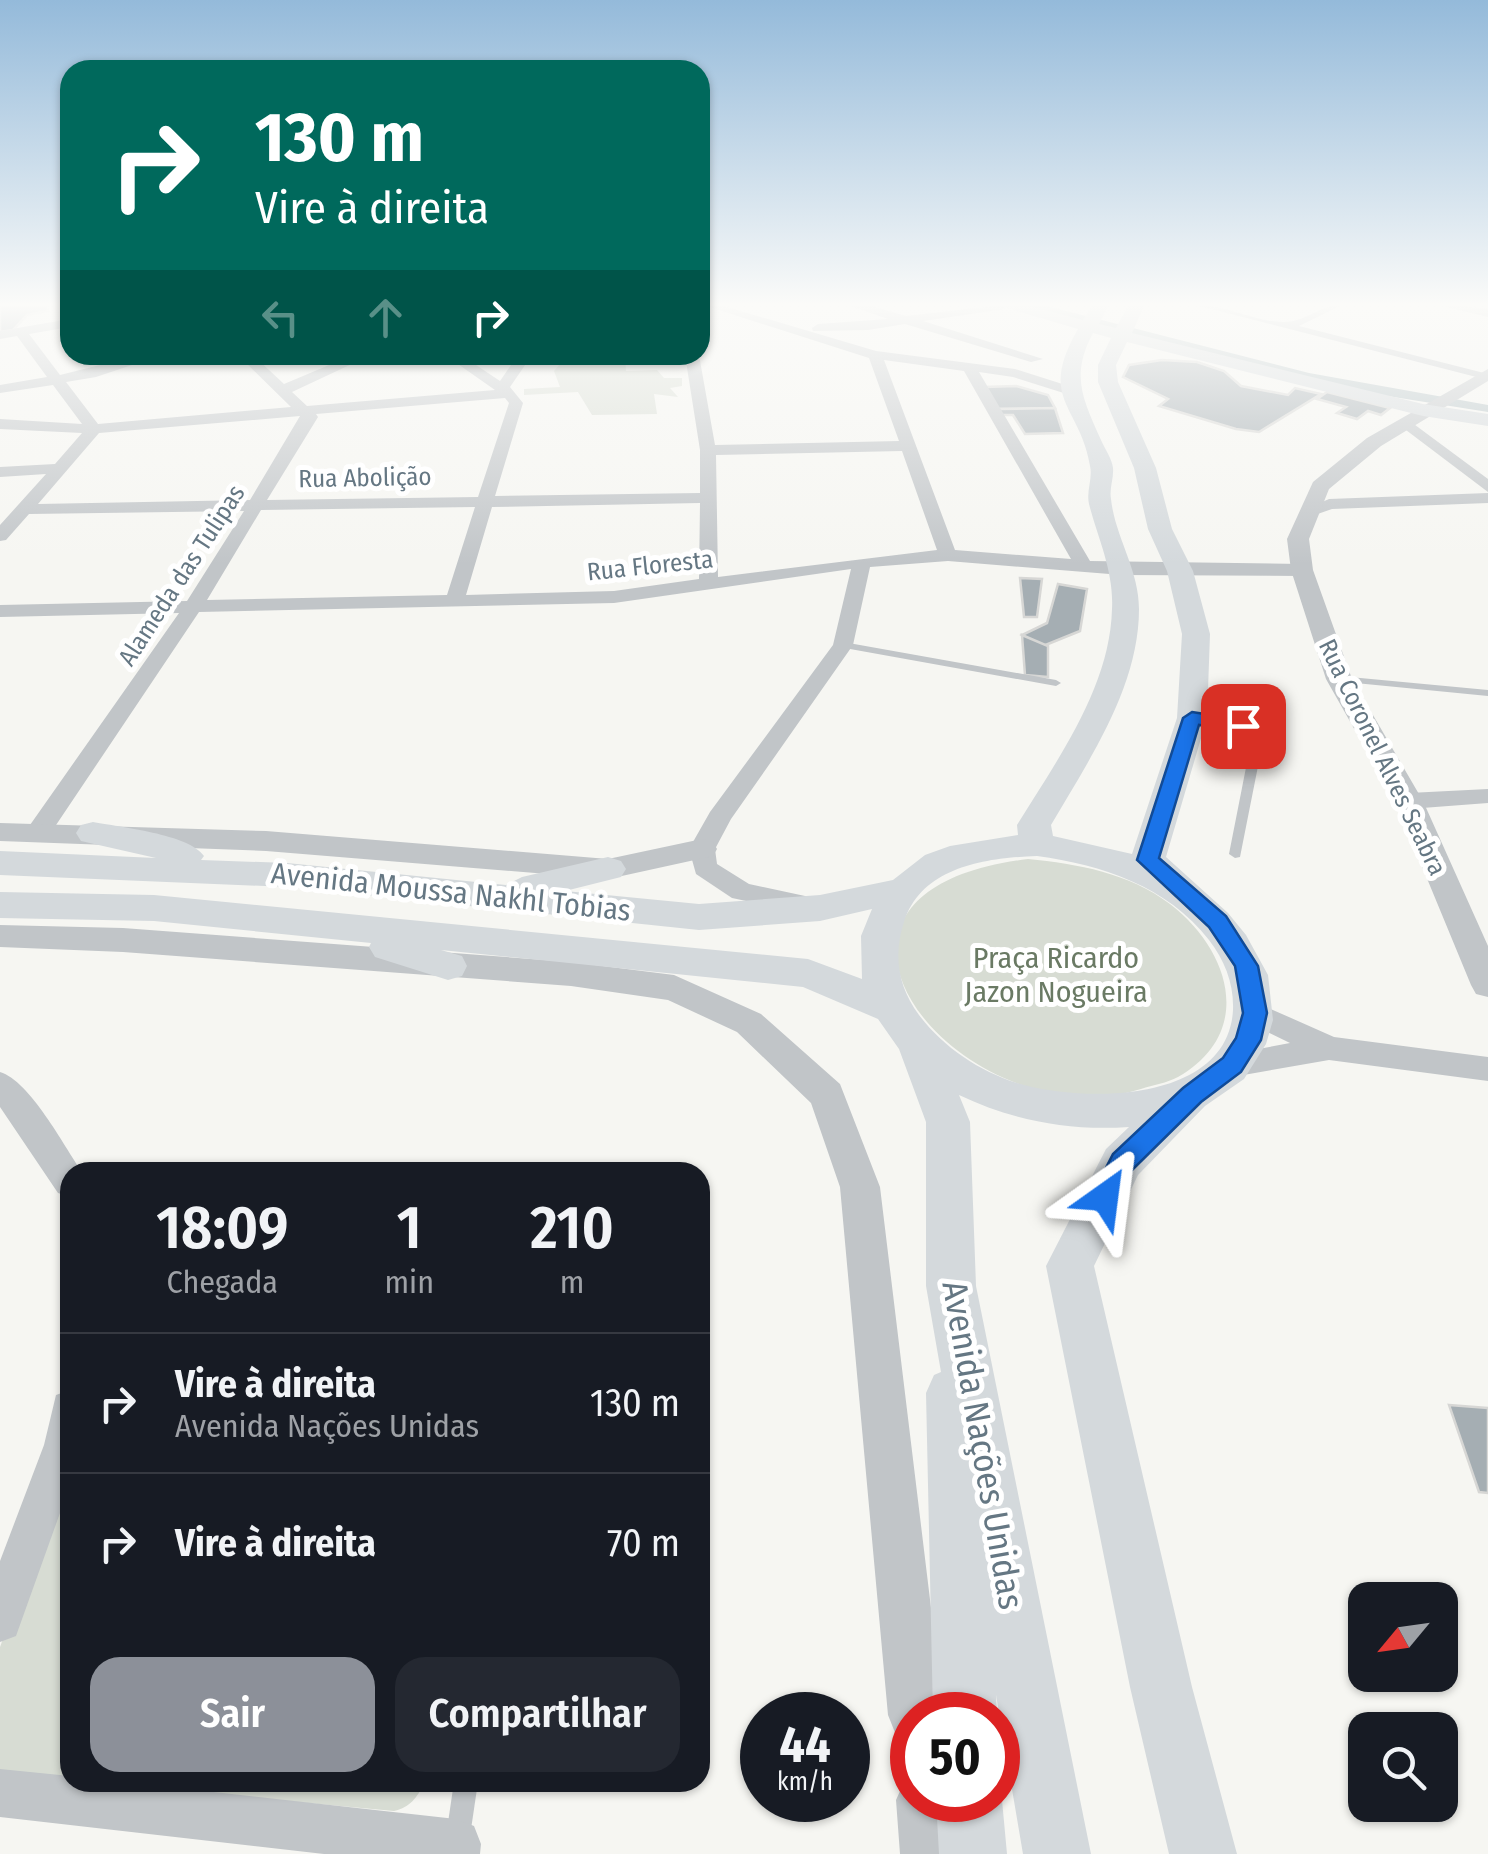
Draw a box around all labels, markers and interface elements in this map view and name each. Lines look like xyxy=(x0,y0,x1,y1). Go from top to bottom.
text: 130 m xyxy=(255,96,424,180)
icon: right xyxy=(90,100,220,230)
text: Vire à direita xyxy=(255,181,489,235)
icon: left xyxy=(253,290,308,345)
icon: ahead xyxy=(358,290,413,345)
icon: right xyxy=(463,290,518,345)
street label: Rua Abolição xyxy=(298,462,432,494)
street label: Alameda das Tulipas xyxy=(112,480,251,672)
street label: Rua Floresta xyxy=(586,544,715,588)
street label: Rua Coronel Alves Seabra xyxy=(1312,634,1452,880)
pin xyxy=(1201,684,1286,769)
icon: arrive xyxy=(1216,699,1271,754)
street label: Avenida Moussa Nakhl Tobias xyxy=(270,855,632,929)
park label: Praça Ricardo Jazon Nogueira xyxy=(964,940,1148,1010)
position arrow xyxy=(1053,1145,1157,1249)
text: 18:09 xyxy=(156,1192,288,1264)
text: 1 xyxy=(397,1192,422,1264)
text: 210 xyxy=(530,1192,614,1264)
text: Chegada xyxy=(166,1263,278,1301)
text: min xyxy=(385,1263,434,1301)
text: m xyxy=(560,1263,584,1301)
street label: Avenida Nações Unidas xyxy=(933,1278,1033,1612)
text: Vire à direita xyxy=(175,1361,376,1407)
icon: right xyxy=(90,1376,145,1431)
text: 130 m xyxy=(590,1380,680,1426)
text: Avenida Nações Unidas xyxy=(175,1407,479,1445)
icon: right xyxy=(90,1516,145,1571)
text: Vire à direita xyxy=(175,1520,376,1566)
text: 70 m xyxy=(607,1520,680,1566)
north arrow xyxy=(1348,1582,1458,1692)
map controls xyxy=(1348,1582,1458,1822)
button: Sair xyxy=(90,1657,375,1772)
button: Compartilhar xyxy=(395,1657,680,1772)
speed limit sign: 50 xyxy=(890,1692,1020,1822)
button: search xyxy=(1348,1712,1458,1822)
text: 44 xyxy=(779,1715,831,1775)
text: km/h xyxy=(777,1767,833,1797)

